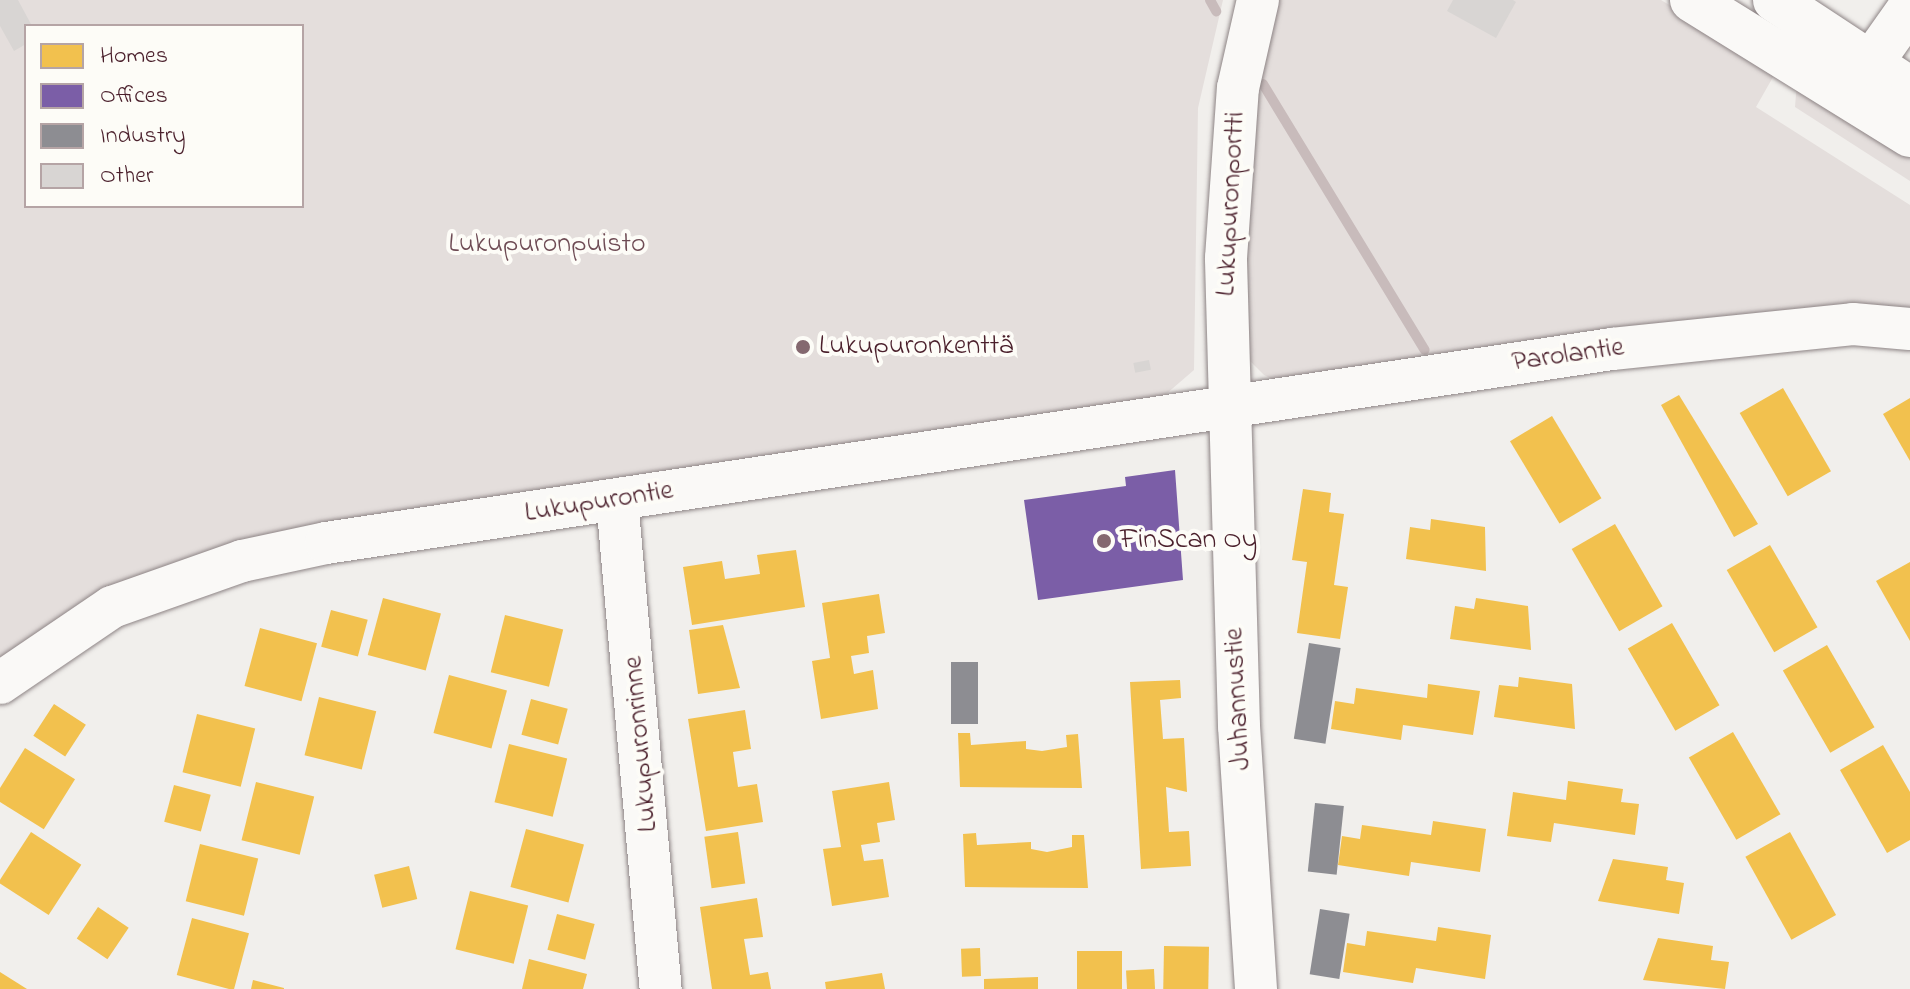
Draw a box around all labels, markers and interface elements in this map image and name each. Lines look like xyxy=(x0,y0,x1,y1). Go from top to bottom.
legend xyxy=(24,24,304,208)
text: Homes xyxy=(100,39,168,74)
text: Offices xyxy=(100,79,168,114)
street label: Lukupuronportti xyxy=(1210,111,1254,297)
text: Industry xyxy=(100,119,186,154)
text: Other xyxy=(100,159,153,194)
park label: Lukupuronpuisto xyxy=(448,228,646,262)
place label: Lukupuronkenttä xyxy=(819,330,1013,364)
street label: Parolantie xyxy=(1510,332,1626,380)
marker: Lukupuronkenttä xyxy=(794,338,812,356)
street label: Lukupurontie xyxy=(522,475,676,531)
place label: FinScan Oy xyxy=(1120,524,1257,558)
marker: FinScan Oy xyxy=(1095,532,1113,550)
street label: Juhannustie xyxy=(1218,627,1260,771)
street label: Lukupuronrinne xyxy=(618,655,666,833)

